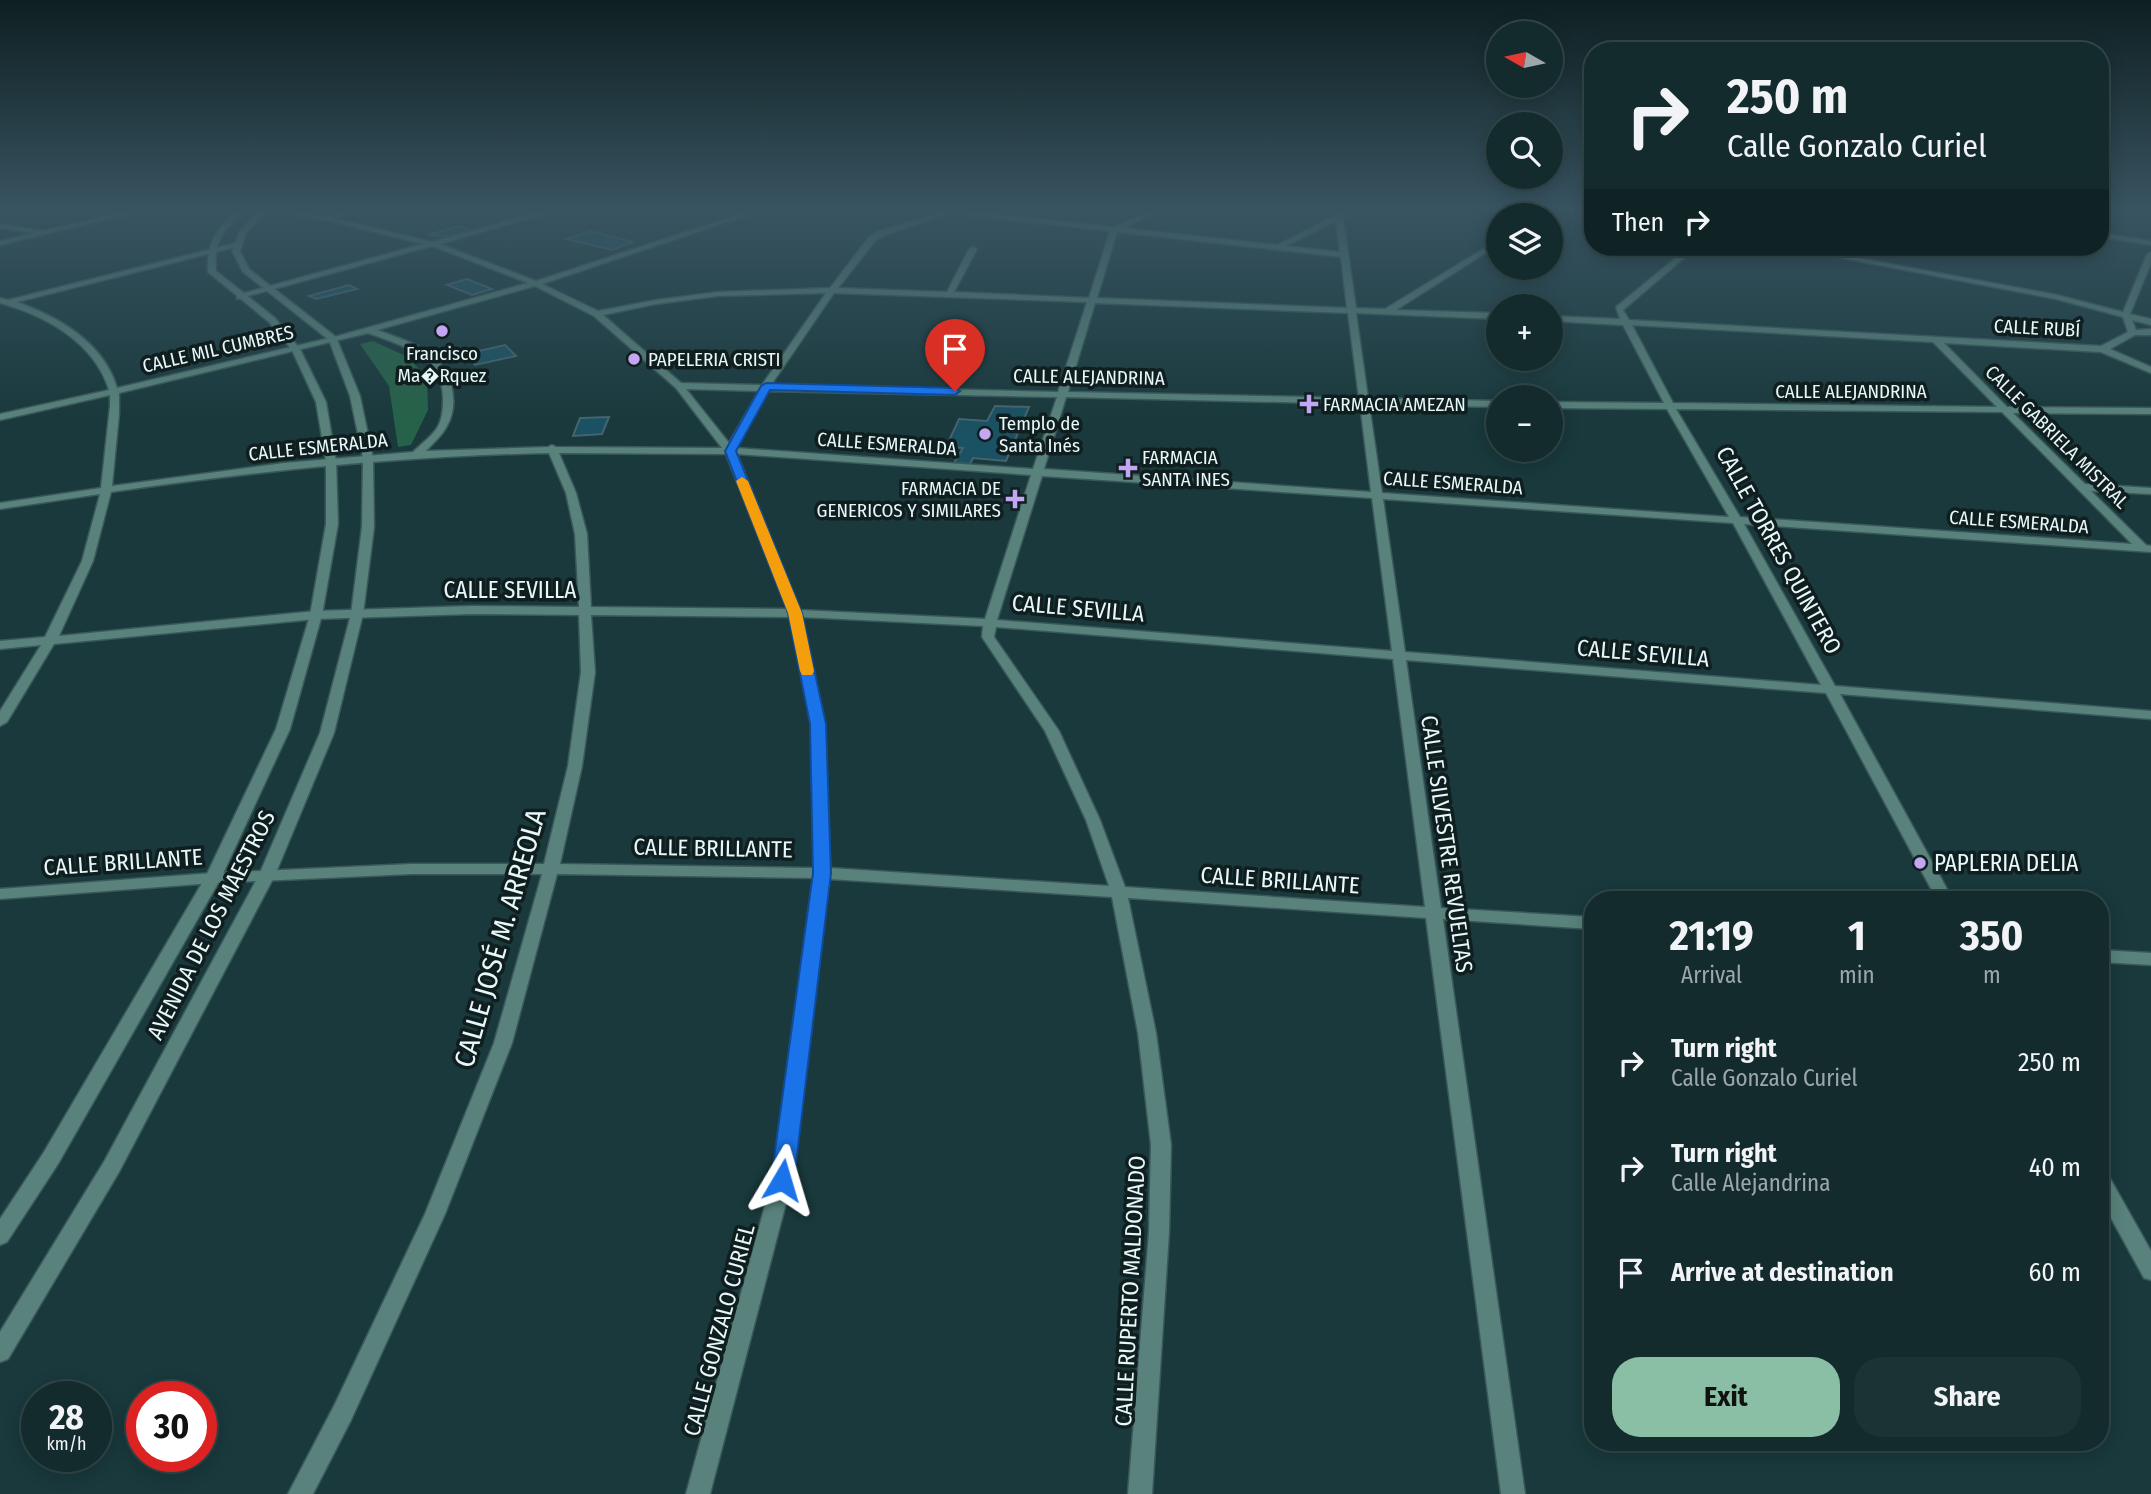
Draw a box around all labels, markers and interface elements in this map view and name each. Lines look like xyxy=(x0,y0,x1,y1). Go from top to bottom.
north arrow xyxy=(1486,21,1563,98)
map controls xyxy=(1486,21,1563,462)
text: 250 m xyxy=(1727,67,1848,126)
icon: right xyxy=(1612,70,1703,161)
button: search xyxy=(1486,112,1563,189)
text: Calle Gonzalo Curiel xyxy=(1727,127,1987,165)
button: layers xyxy=(1486,203,1563,280)
icon: right xyxy=(1678,203,1716,241)
text: Then xyxy=(1612,207,1664,238)
button: + xyxy=(1486,294,1563,371)
street label: CALLE RUBÍ xyxy=(1993,314,2081,342)
pin xyxy=(925,319,985,391)
street label: CALLE MIL CUMBRES xyxy=(140,320,296,378)
marker: Francisco Ma�Rquez xyxy=(434,323,450,339)
icon: arrive xyxy=(936,330,974,368)
place label: Francisco Ma�Rquez xyxy=(398,342,487,387)
place label: PAPELERIA CRISTI xyxy=(648,348,781,371)
marker: PAPELERIA CRISTI xyxy=(626,351,642,367)
street label: CALLE GABRIELA MISTRAL xyxy=(1981,361,2134,514)
street label: CALLE ALEJANDRINA xyxy=(1013,364,1165,390)
street label: CALLE ALEJANDRINA xyxy=(1775,380,1927,403)
button: − xyxy=(1486,385,1563,462)
place label: FARMACIA AMEZAN xyxy=(1323,393,1466,416)
marker: FARMACIA AMEZAN xyxy=(1301,396,1317,412)
place label: Templo de Santa Inés xyxy=(999,412,1080,457)
marker: Templo de Santa Inés xyxy=(977,426,993,442)
street label: CALLE ESMERALDA xyxy=(247,428,389,466)
street label: CALLE ESMERALDA xyxy=(816,428,958,460)
street label: CALLE TORRES QUINTERO xyxy=(1710,441,1848,659)
place label: FARMACIA SANTA INES xyxy=(1142,446,1230,491)
marker: FARMACIA SANTA INES xyxy=(1120,460,1136,476)
street label: CALLE ESMERALDA xyxy=(1382,467,1524,499)
place label: FARMACIA DE GENERICOS Y SIMILARES xyxy=(817,477,1001,522)
marker: FARMACIA DE GENERICOS Y SIMILARES xyxy=(1007,491,1023,507)
street label: CALLE ESMERALDA xyxy=(1948,506,2090,538)
street label: CALLE SEVILLA xyxy=(444,576,576,604)
street label: CALLE SEVILLA xyxy=(1011,588,1145,628)
street label: CALLE SEVILLA xyxy=(1576,633,1710,673)
street label: CALLE SILVESTRE REVUELTAS xyxy=(1415,714,1479,974)
street label: CALLE JOSÉ M. ARREOLA xyxy=(447,805,553,1071)
street label: AVENIDA DE LOS MAESTROS xyxy=(141,806,281,1044)
street label: CALLE BRILLANTE xyxy=(633,833,793,863)
street label: CALLE BRILLANTE xyxy=(43,842,203,882)
place label: PAPLERIA DELIA xyxy=(1934,849,2078,877)
marker: PAPLERIA DELIA xyxy=(1912,855,1928,871)
street label: CALLE BRILLANTE xyxy=(1200,860,1360,900)
text: 21:19 xyxy=(1669,911,1754,961)
text: 1 xyxy=(1848,911,1866,961)
text: 350 xyxy=(1960,911,2024,961)
text: Arrival xyxy=(1681,961,1742,989)
text: min xyxy=(1839,961,1875,989)
text: m xyxy=(1983,961,2001,989)
text: Turn right xyxy=(1671,1033,1777,1064)
icon: right xyxy=(1612,1044,1650,1082)
text: 250 m xyxy=(2018,1047,2081,1078)
text: Calle Gonzalo Curiel xyxy=(1671,1064,1858,1092)
text: Turn right xyxy=(1671,1138,1777,1169)
position arrow xyxy=(745,1143,819,1217)
icon: right xyxy=(1612,1149,1650,1187)
text: 40 m xyxy=(2029,1152,2081,1183)
street label: CALLE RUPERTO MALDONADO xyxy=(1109,1155,1151,1427)
text: Calle Alejandrina xyxy=(1671,1169,1830,1197)
street label: CALLE GONZALO CURIEL xyxy=(677,1221,761,1439)
icon: arrive xyxy=(1612,1254,1650,1292)
text: Arrive at destination xyxy=(1671,1257,1894,1288)
text: 60 m xyxy=(2028,1257,2081,1288)
button: Exit xyxy=(1612,1357,1840,1437)
button: Share xyxy=(1854,1357,2081,1437)
speed limit sign: 30 xyxy=(126,1381,217,1472)
text: 28 xyxy=(49,1396,84,1438)
text: km/h xyxy=(46,1433,87,1455)

